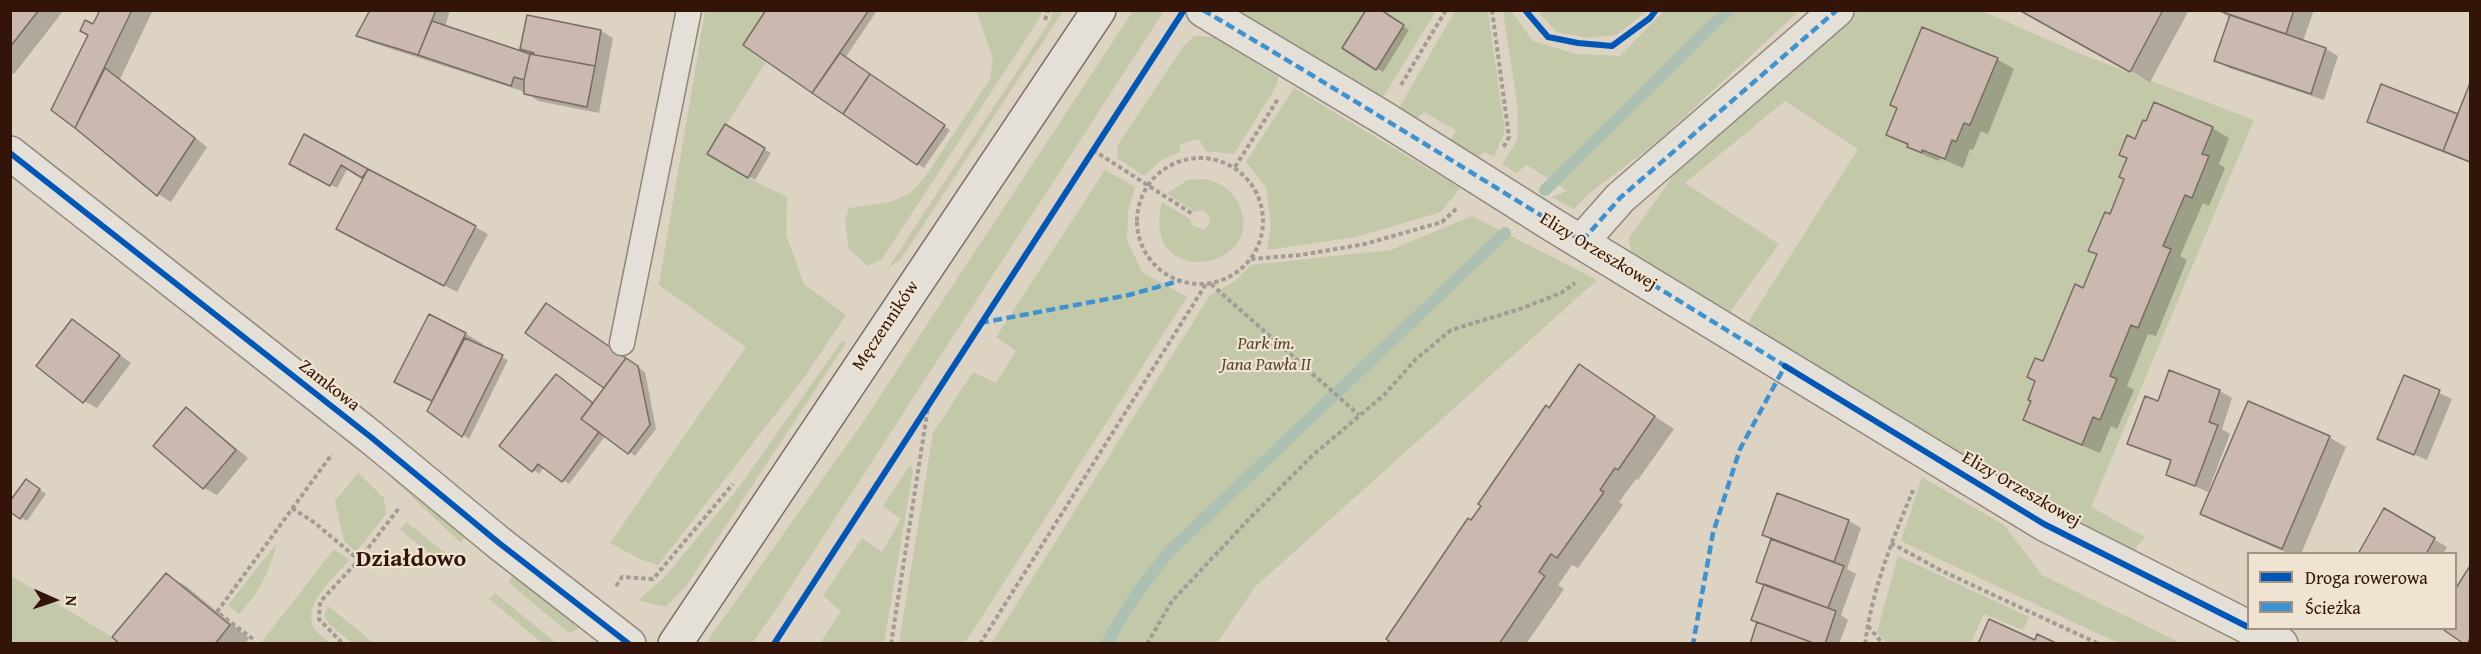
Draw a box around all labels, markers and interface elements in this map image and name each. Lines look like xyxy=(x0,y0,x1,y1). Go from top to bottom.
street label: Elizy Orzeszkowej xyxy=(1535,208,1661,296)
street label: Męczenników xyxy=(848,277,924,375)
park label: Park im. Jana Pawła II xyxy=(1221,333,1311,376)
street label: Zamkowa xyxy=(294,355,364,417)
street label: Elizy Orzeszkowej xyxy=(1958,447,2084,533)
district label: Działdowo xyxy=(356,546,466,574)
legend xyxy=(2247,552,2457,630)
text: Droga rowerowa xyxy=(2305,564,2428,591)
north arrow xyxy=(24,570,84,630)
text: Ścieżka xyxy=(2305,594,2361,621)
text: N xyxy=(60,595,84,607)

